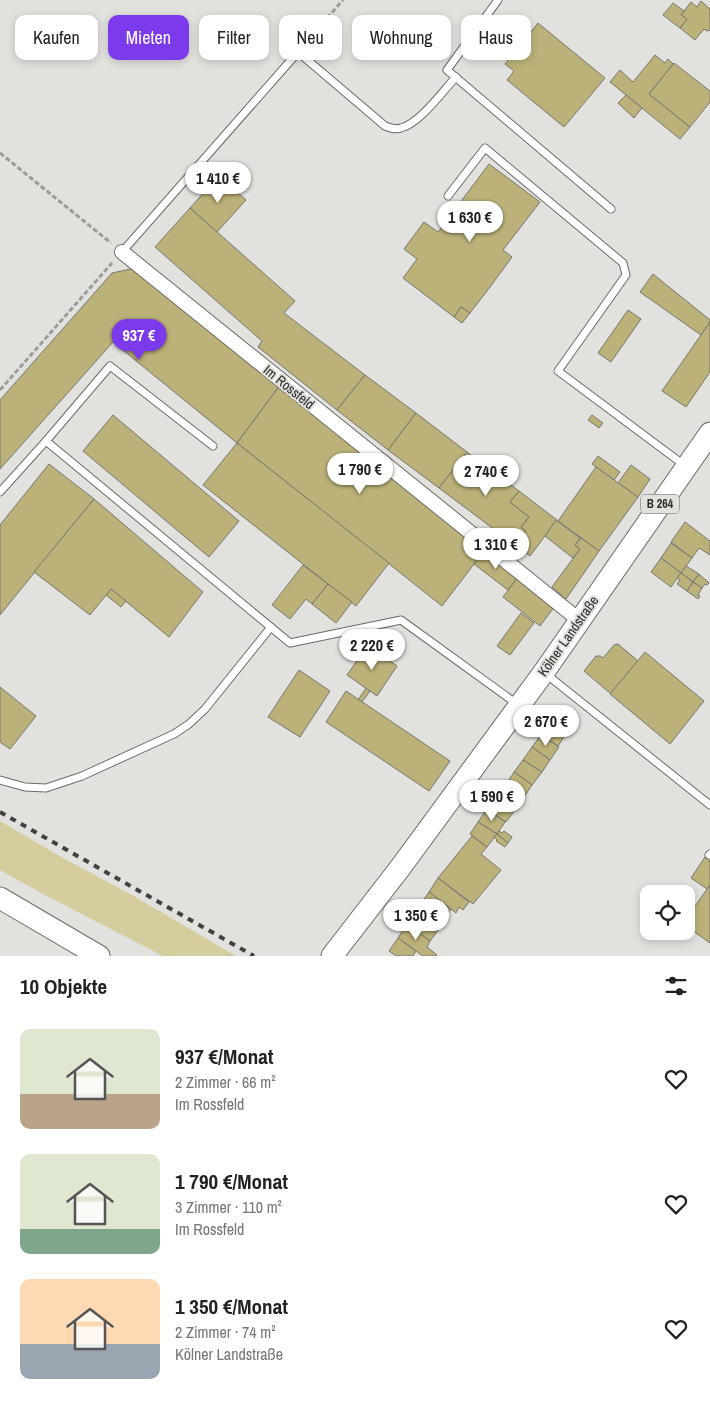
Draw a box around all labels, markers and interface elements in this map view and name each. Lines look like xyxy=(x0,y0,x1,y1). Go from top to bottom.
chip: Kaufen xyxy=(15,15,98,60)
chip: Mieten xyxy=(108,15,189,60)
chip: Filter xyxy=(199,15,269,60)
chip: Neu xyxy=(279,15,342,60)
chip: Wohnung xyxy=(352,15,451,60)
chip: Haus xyxy=(461,15,531,60)
pin: 1 410 € xyxy=(172,162,264,204)
text: 1 410 € xyxy=(196,167,240,189)
pin: 1 630 € xyxy=(424,200,516,243)
text: 1 630 € xyxy=(448,206,492,228)
pin: 937 € xyxy=(104,318,174,361)
text: 937 € xyxy=(123,324,155,346)
street label: Im Rossfeld xyxy=(260,361,318,413)
pin: 1 790 € xyxy=(314,452,406,495)
pin: 2 740 € xyxy=(440,454,532,497)
text: 1 790 € xyxy=(338,458,382,480)
text: 2 740 € xyxy=(464,460,508,482)
road number: B 264 xyxy=(641,494,679,514)
pin: 1 310 € xyxy=(450,528,542,570)
text: 1 310 € xyxy=(474,533,518,555)
street label: Kölner Landstraße xyxy=(534,592,602,680)
pin: 2 220 € xyxy=(326,628,418,671)
text: 2 220 € xyxy=(350,634,394,656)
pin: 2 670 € xyxy=(500,704,592,747)
text: 2 670 € xyxy=(524,710,568,732)
pin: 1 590 € xyxy=(446,780,538,822)
text: 1 590 € xyxy=(470,785,514,807)
map controls xyxy=(640,885,695,940)
button: locate xyxy=(640,885,695,940)
pin: 1 350 € xyxy=(370,898,462,941)
text: 1 350 € xyxy=(394,904,438,926)
text: 10 Objekte xyxy=(20,972,107,1001)
icon: filters xyxy=(662,972,690,1000)
text: 937 €/Monat xyxy=(175,1042,274,1071)
icon: home xyxy=(60,1049,120,1109)
icon: heart xyxy=(662,1065,690,1093)
text: 2 Zimmer · 66 m² xyxy=(175,1071,276,1093)
text: Im Rossfeld xyxy=(175,1093,244,1115)
text: 1 790 €/Monat xyxy=(175,1167,288,1196)
icon: home xyxy=(60,1174,120,1234)
icon: heart xyxy=(662,1190,690,1218)
text: 3 Zimmer · 110 m² xyxy=(175,1196,282,1218)
text: Im Rossfeld xyxy=(175,1218,244,1240)
text: 1 350 €/Monat xyxy=(175,1292,288,1321)
icon: home xyxy=(60,1299,120,1359)
icon: heart xyxy=(662,1315,690,1343)
text: 2 Zimmer · 74 m² xyxy=(175,1321,276,1343)
text: Kölner Landstraße xyxy=(175,1343,283,1365)

